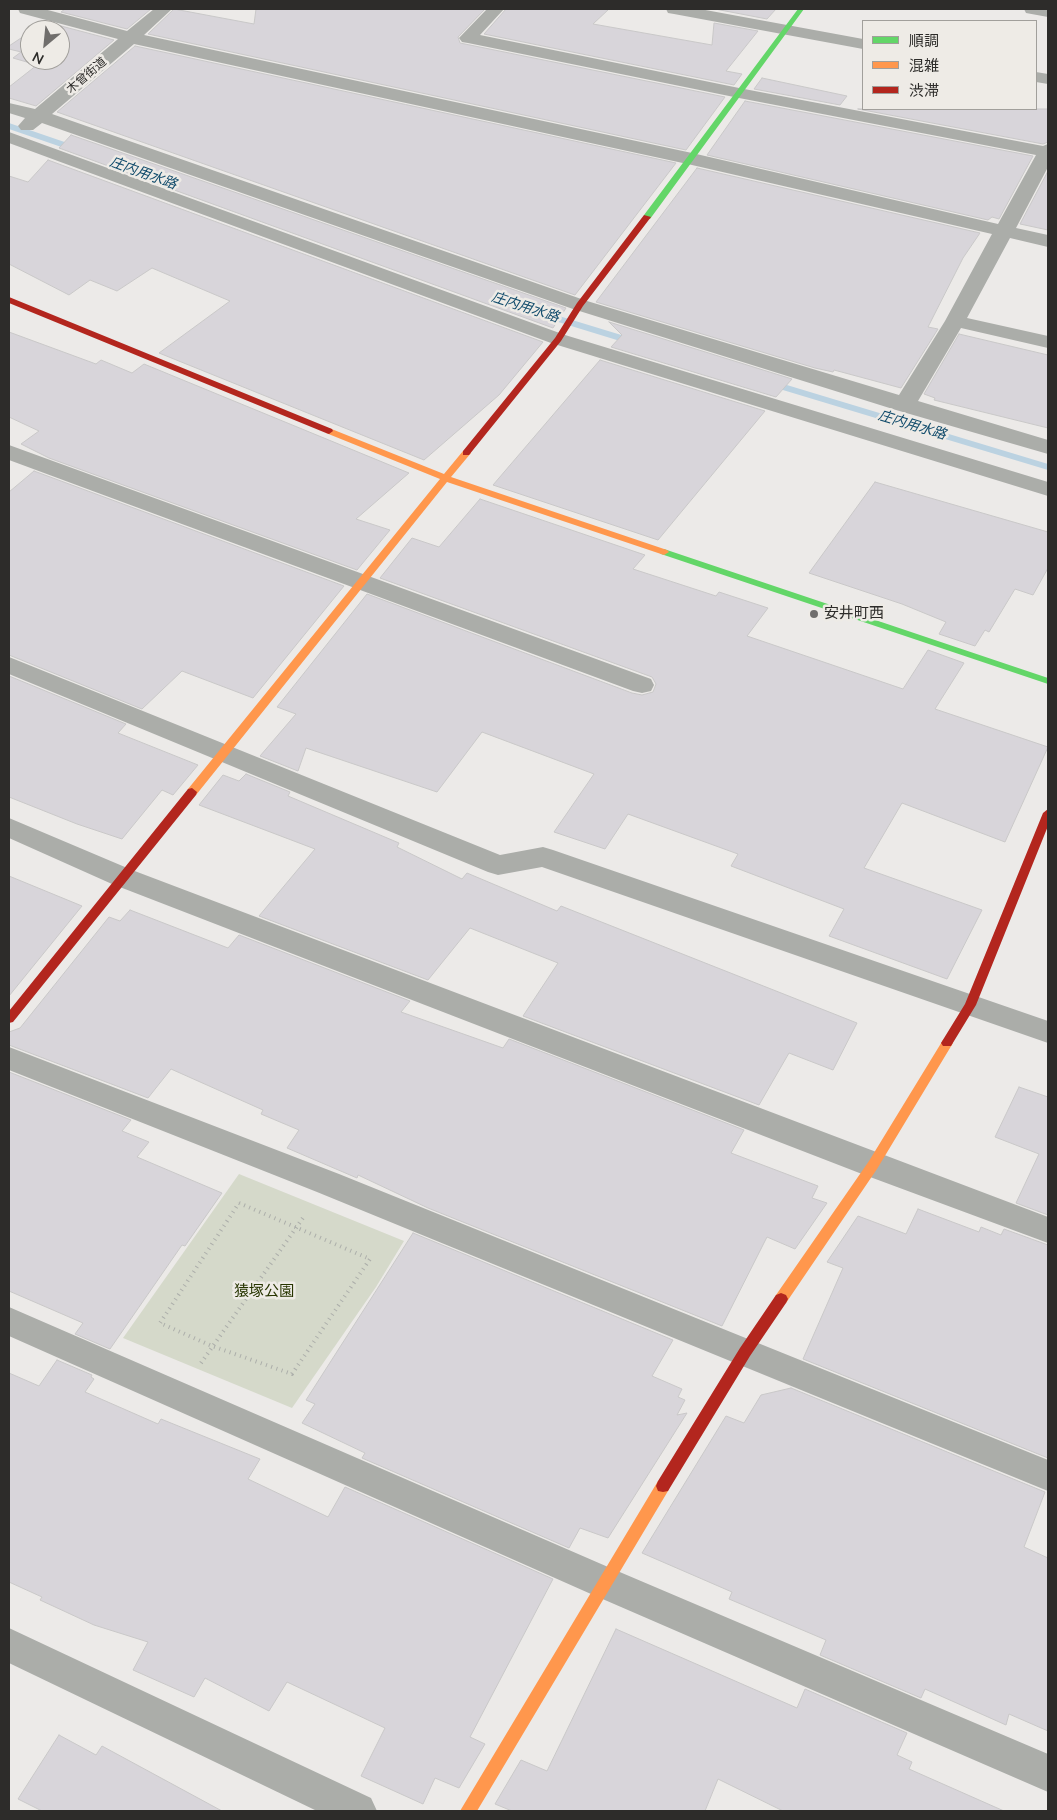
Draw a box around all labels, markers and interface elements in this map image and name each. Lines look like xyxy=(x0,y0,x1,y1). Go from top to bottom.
north arrow xyxy=(20,20,70,70)
legend xyxy=(862,20,1037,110)
text: 順調 xyxy=(909,31,939,51)
text: N xyxy=(29,47,47,69)
street label: 木曾街道 xyxy=(64,55,110,97)
text: 混雑 xyxy=(909,56,939,76)
text: 渋滞 xyxy=(909,81,939,101)
water label: 庄内用水路 xyxy=(107,154,179,194)
water label: 庄内用水路 xyxy=(489,289,561,327)
water label: 庄内用水路 xyxy=(876,408,948,444)
place label: 安井町西 xyxy=(824,605,884,623)
marker: 安井町西 xyxy=(808,608,820,620)
park label: 猿塚公園 xyxy=(234,1283,294,1301)

